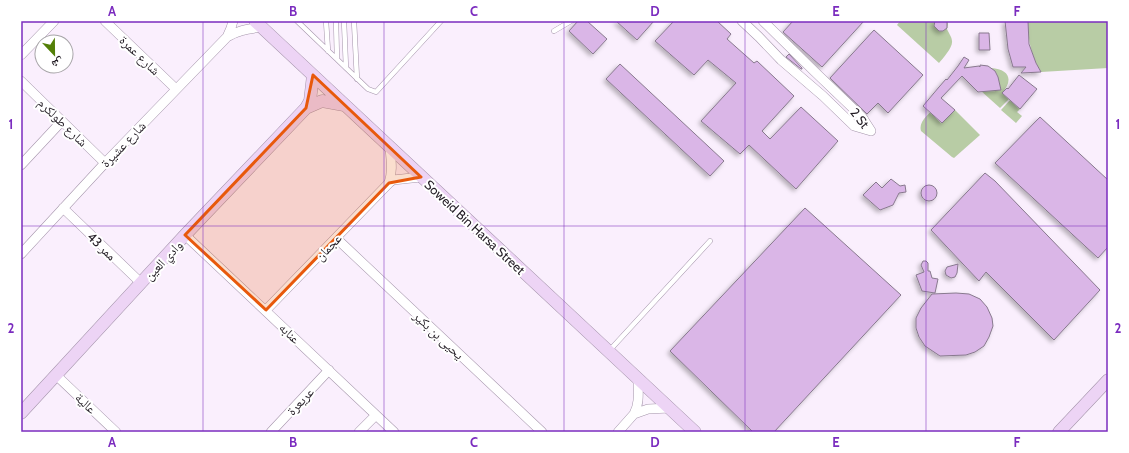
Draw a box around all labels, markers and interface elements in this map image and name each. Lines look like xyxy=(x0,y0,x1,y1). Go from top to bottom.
text: A xyxy=(108,3,117,19)
text: B xyxy=(289,3,297,19)
text: C xyxy=(470,3,478,19)
text: D xyxy=(650,3,660,19)
text: E xyxy=(832,3,840,19)
text: F xyxy=(1014,3,1021,19)
street label: شارع عمرة xyxy=(115,32,164,80)
north arrow xyxy=(34,34,74,74)
text: ش xyxy=(49,54,66,72)
street label: شارع طولكرم xyxy=(34,94,91,151)
street label: 2 St xyxy=(847,105,873,132)
text: 1 xyxy=(9,116,13,132)
text: 1 xyxy=(1116,116,1120,132)
street label: شارع عشيرة xyxy=(97,118,150,172)
street label: Soweid Bin Harsa Street xyxy=(421,176,529,278)
street label: ممر 43 xyxy=(84,228,120,264)
street label: عجمان xyxy=(311,230,346,265)
street label: وادي العين xyxy=(140,237,188,286)
street label: يحيى بن بكير xyxy=(409,307,468,363)
street label: عنابه xyxy=(276,319,304,347)
text: 2 xyxy=(8,320,15,336)
text: 2 xyxy=(1115,320,1122,336)
street label: عريعرة xyxy=(283,383,318,419)
street label: عالية xyxy=(72,389,100,417)
text: A xyxy=(108,434,117,450)
text: B xyxy=(289,434,297,450)
text: C xyxy=(470,434,478,450)
text: D xyxy=(650,434,660,450)
text: E xyxy=(832,434,840,450)
text: F xyxy=(1014,434,1021,450)

